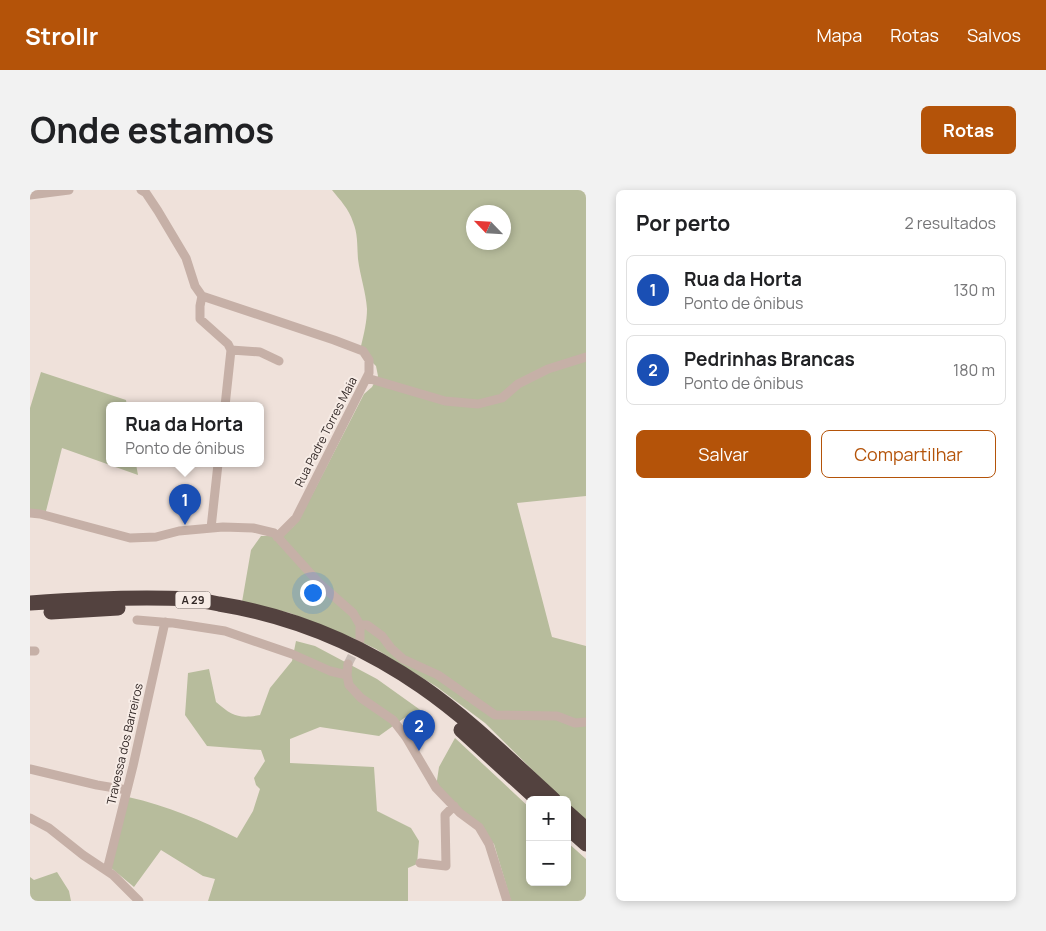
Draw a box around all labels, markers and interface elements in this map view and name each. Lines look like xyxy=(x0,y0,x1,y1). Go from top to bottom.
text: Strollr xyxy=(25,19,98,52)
text: Mapa xyxy=(816,23,862,47)
text: Rotas xyxy=(890,23,939,47)
text: Salvos xyxy=(967,23,1021,47)
text: Onde estamos xyxy=(30,106,274,154)
button: Rotas xyxy=(921,106,1016,154)
north arrow xyxy=(466,205,511,250)
text: Por perto xyxy=(636,209,730,237)
text: 2 resultados xyxy=(905,212,996,234)
text: Rua da Horta xyxy=(684,266,802,292)
text: 1 xyxy=(649,279,657,301)
text: 130 m xyxy=(953,279,995,301)
text: Ponto de ônibus xyxy=(684,292,803,314)
text: Pedrinhas Brancas xyxy=(684,346,855,372)
text: 2 xyxy=(648,359,658,381)
text: 180 m xyxy=(953,359,995,381)
text: Ponto de ônibus xyxy=(684,372,803,394)
street label: Rua Padre Torres Maia xyxy=(290,374,361,490)
popup xyxy=(106,402,264,467)
text: Rua da Horta xyxy=(125,411,243,437)
button: Salvar xyxy=(636,430,811,478)
button: Compartilhar xyxy=(821,430,996,478)
text: Ponto de ônibus xyxy=(125,437,245,459)
pin: 1 xyxy=(169,484,201,525)
your location xyxy=(300,580,326,606)
road number: A 29 xyxy=(176,592,210,608)
street label: Travessa dos Barreiros xyxy=(102,681,147,806)
pin: 2 xyxy=(403,710,435,751)
map controls xyxy=(526,796,571,886)
button: + xyxy=(526,796,571,841)
button: − xyxy=(526,841,571,886)

